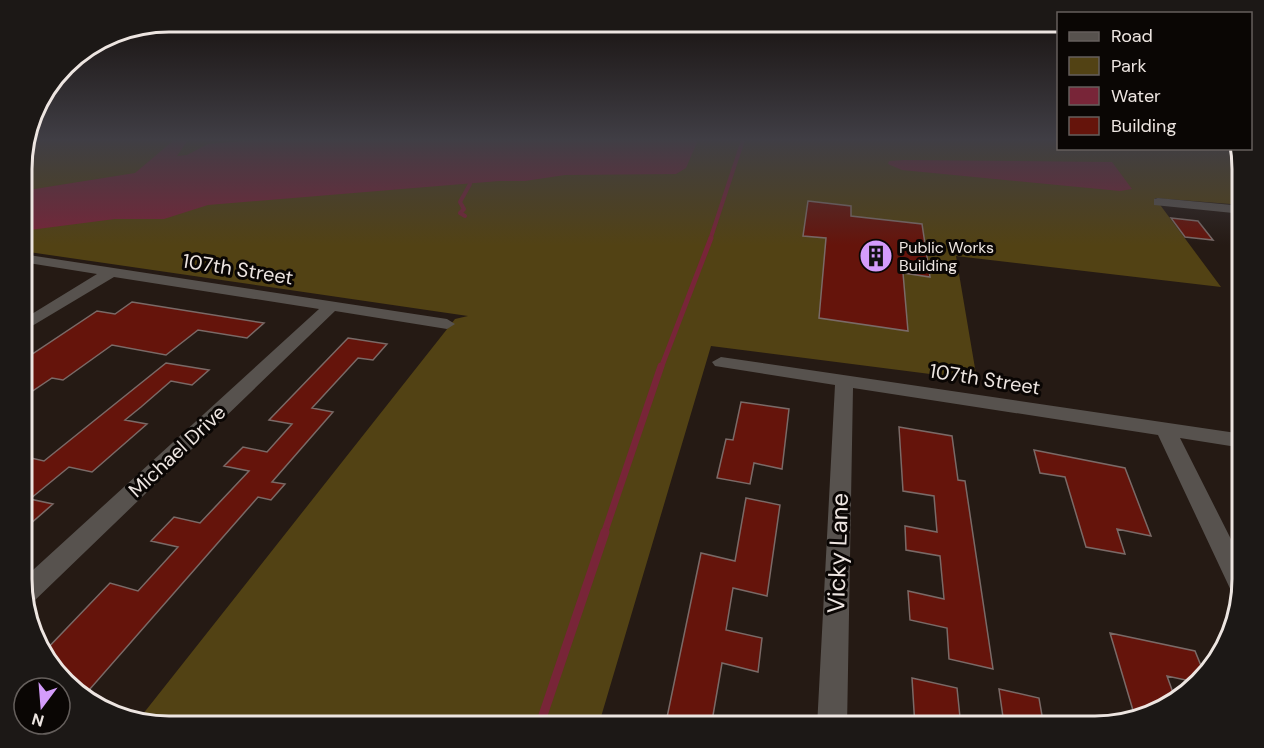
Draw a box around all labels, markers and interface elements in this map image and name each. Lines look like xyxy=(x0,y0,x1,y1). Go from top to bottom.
legend xyxy=(1057,12,1252,150)
text: Road xyxy=(1111,24,1153,48)
text: Park xyxy=(1111,54,1147,78)
text: Water xyxy=(1111,84,1161,108)
text: Building xyxy=(1111,114,1176,138)
place label: Public Works Building xyxy=(899,237,994,276)
building icon: Public Works Building xyxy=(858,238,894,274)
street label: 107th Street xyxy=(181,247,295,291)
street label: 107th Street xyxy=(928,357,1042,401)
street label: Michael Drive xyxy=(123,399,231,503)
street label: Vicky Lane xyxy=(820,492,855,614)
north arrow xyxy=(12,676,72,736)
text: N xyxy=(29,708,47,732)

